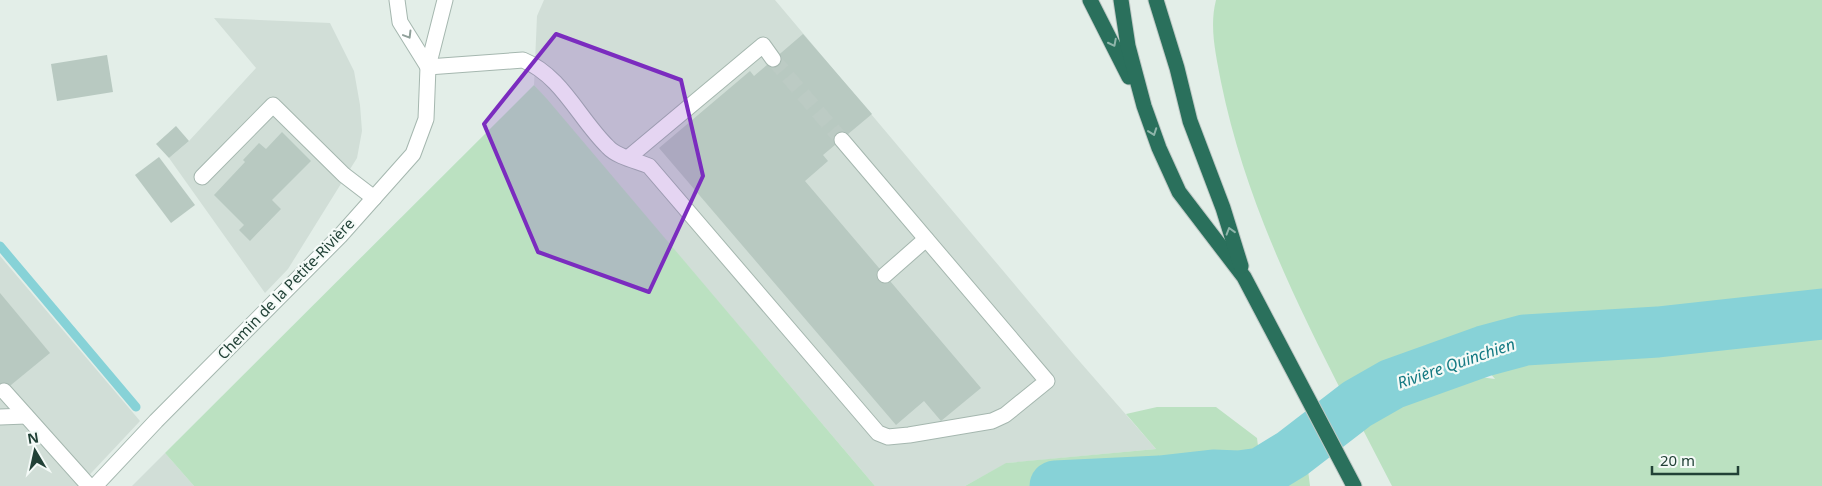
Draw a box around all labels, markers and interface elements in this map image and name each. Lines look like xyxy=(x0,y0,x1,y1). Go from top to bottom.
one-way arrow xyxy=(402,30,412,39)
one-way arrow xyxy=(1106,38,1116,47)
one-way arrow xyxy=(1147,127,1157,136)
street label: Chemin de la Petite-Rivière xyxy=(212,213,358,363)
one-way arrow xyxy=(1225,227,1235,236)
water label: Rivière Quinchien xyxy=(1394,333,1518,393)
north arrow xyxy=(10,426,60,476)
text: N xyxy=(26,427,40,448)
scale bar xyxy=(1652,444,1738,476)
text: 20 m xyxy=(1660,450,1695,470)

